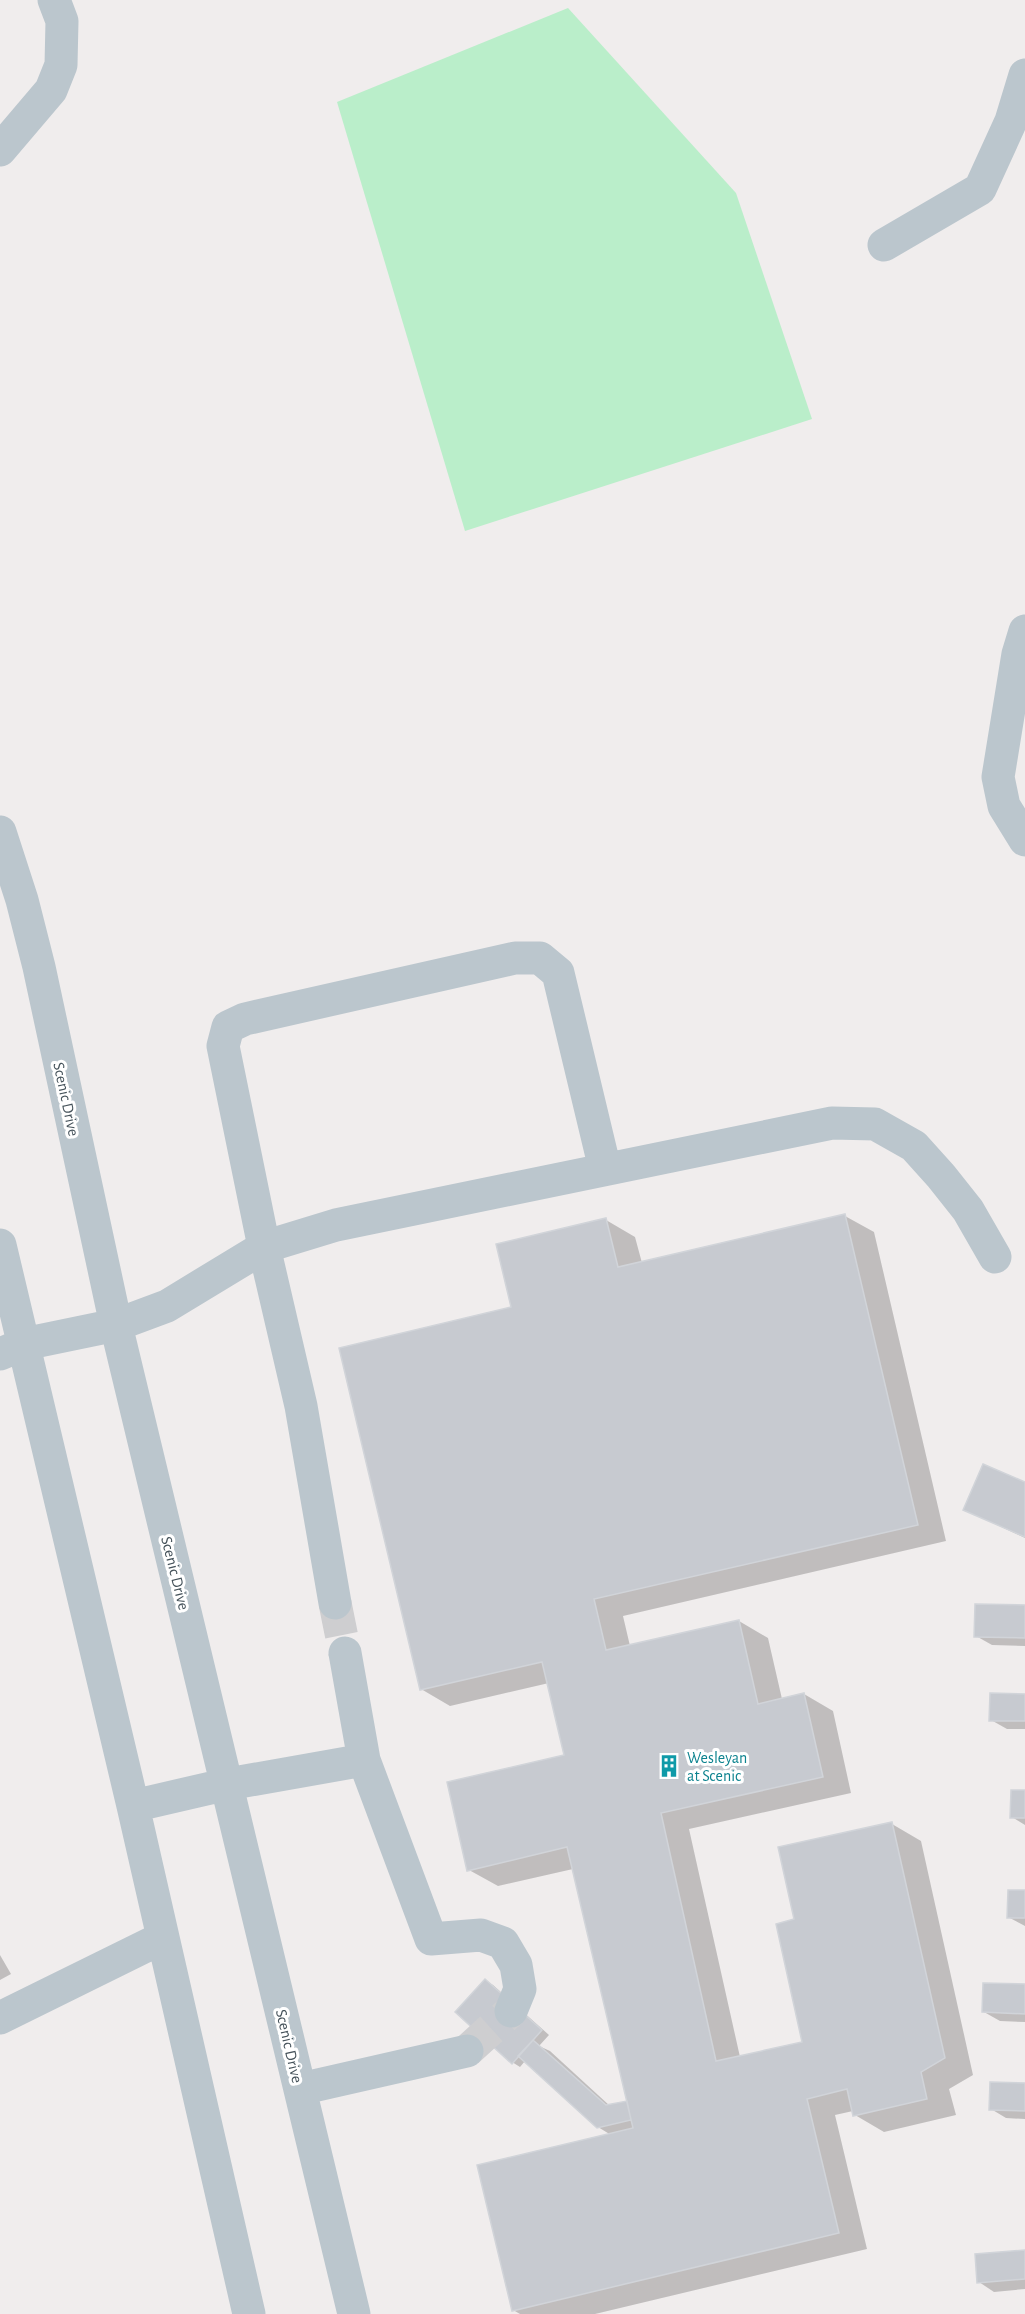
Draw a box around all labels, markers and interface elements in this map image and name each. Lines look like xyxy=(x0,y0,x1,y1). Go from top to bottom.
street label: Scenic Drive xyxy=(50,1061,82,1138)
street label: Scenic Drive xyxy=(158,1535,192,1612)
place label: Wesleyan at Scenic xyxy=(687,1750,747,1784)
building icon: Wesleyan at Scenic xyxy=(656,1753,682,1779)
street label: Scenic Drive xyxy=(273,2008,305,2085)

